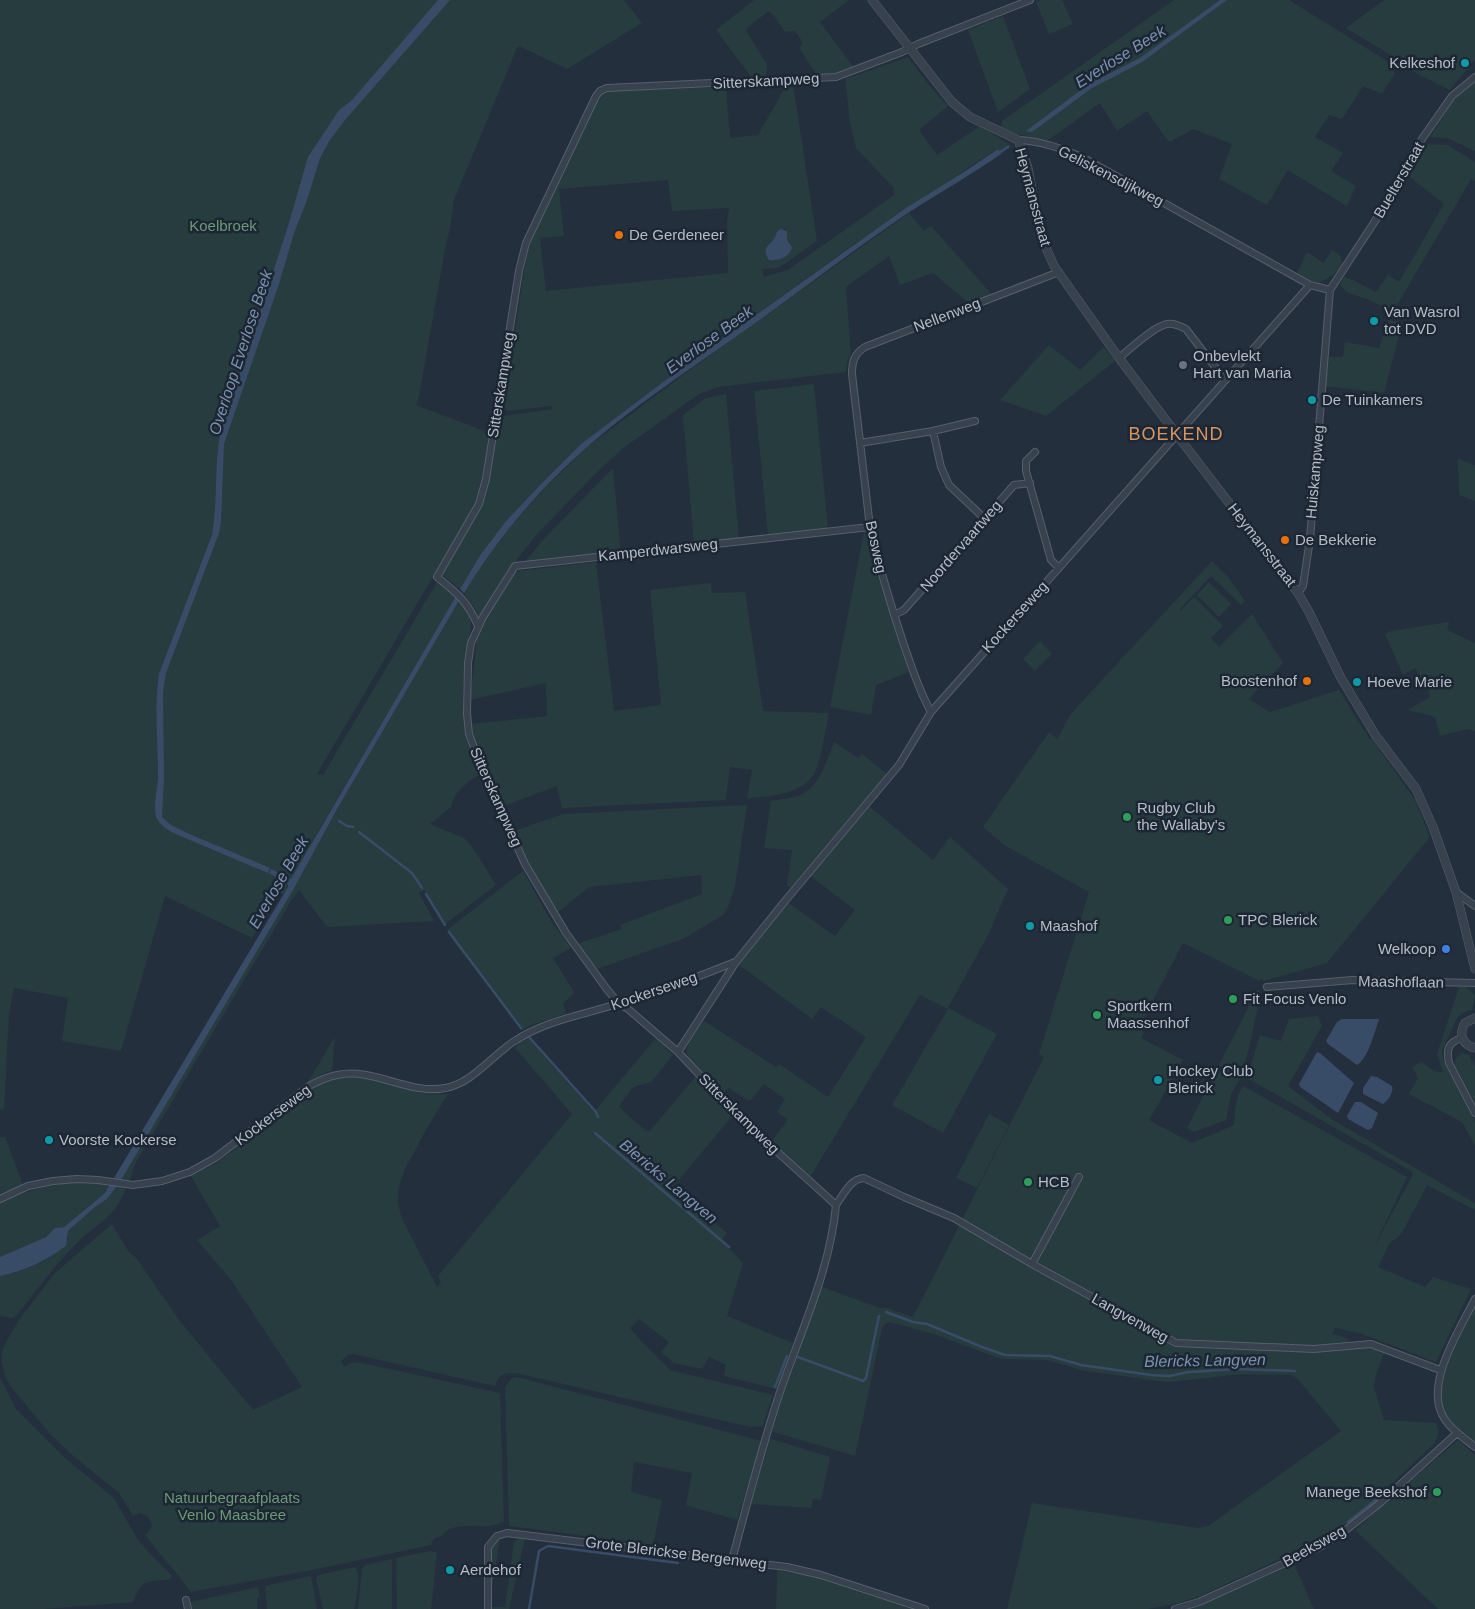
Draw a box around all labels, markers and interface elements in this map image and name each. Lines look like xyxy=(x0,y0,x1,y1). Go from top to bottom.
water label: Everlose Beek xyxy=(1072,21,1169,91)
place label: Kelkeshof xyxy=(1389,54,1456,71)
marker: Kelkeshof xyxy=(1459,57,1471,69)
street label: Sitterskampweg xyxy=(712,69,820,92)
street label: Buelterstraat xyxy=(1370,138,1428,221)
street label: Geliskensdijkweg xyxy=(1056,142,1167,209)
street label: Heymansstraat xyxy=(1012,146,1055,249)
park label: Koelbroek xyxy=(189,217,257,234)
place label: De Gerdeneer xyxy=(629,226,724,243)
marker: De Gerdeneer xyxy=(613,229,625,241)
water label: Overloop Everlose Beek xyxy=(206,267,276,437)
street label: Nellenweg xyxy=(911,294,983,335)
water label: Everlose Beek xyxy=(663,302,757,377)
place label: Van Wasrol tot DVD xyxy=(1384,303,1460,337)
marker: Van Wasrol tot DVD xyxy=(1368,315,1380,327)
street label: Sitterskampweg xyxy=(484,331,517,439)
place label: Onbevlekt Hart van Maria xyxy=(1193,347,1292,381)
marker: Onbevlekt Hart van Maria xyxy=(1177,359,1189,371)
place label: De Tuinkamers xyxy=(1322,391,1423,408)
marker: De Tuinkamers xyxy=(1306,394,1318,406)
district label: BOEKEND xyxy=(1128,424,1224,444)
street label: Huiskampweg xyxy=(1302,424,1327,520)
street label: Noordervaartweg xyxy=(916,497,1005,595)
street label: Heymansstraat xyxy=(1225,500,1301,590)
street label: Bosweg xyxy=(863,519,890,575)
place label: De Bekkerie xyxy=(1295,531,1377,548)
marker: De Bekkerie xyxy=(1279,534,1291,546)
street label: Kamperdwarsweg xyxy=(597,535,719,564)
street label: Kockerseweg xyxy=(978,578,1051,656)
place label: Boostenhof xyxy=(1221,672,1298,689)
place label: Hoeve Marie xyxy=(1367,673,1452,690)
marker: Boostenhof xyxy=(1301,675,1313,687)
marker: Hoeve Marie xyxy=(1351,676,1363,688)
street label: Sitterskampweg xyxy=(467,745,526,849)
place label: Rugby Club the Wallaby's xyxy=(1137,799,1225,833)
marker: Rugby Club the Wallaby's xyxy=(1121,811,1133,823)
water label: Everlose Beek xyxy=(245,832,312,931)
place label: TPC Blerick xyxy=(1238,911,1318,928)
marker: TPC Blerick xyxy=(1222,914,1234,926)
place label: Maashof xyxy=(1040,917,1098,934)
marker: Maashof xyxy=(1024,920,1036,932)
place label: Welkoop xyxy=(1378,940,1436,957)
marker: Welkoop xyxy=(1440,943,1452,955)
street label: Kockerseweg xyxy=(608,968,699,1013)
street label: Maashoflaan xyxy=(1358,972,1444,991)
place label: Fit Focus Venlo xyxy=(1243,990,1346,1007)
marker: Fit Focus Venlo xyxy=(1227,993,1239,1005)
place label: Sportkern Maassenhof xyxy=(1107,997,1190,1031)
marker: Sportkern Maassenhof xyxy=(1091,1009,1103,1021)
place label: Hockey Club Blerick xyxy=(1168,1062,1253,1096)
street label: Sitterskampweg xyxy=(696,1070,783,1157)
marker: Hockey Club Blerick xyxy=(1152,1074,1164,1086)
street label: Kockerseweg xyxy=(232,1081,314,1148)
place label: Voorste Kockerse xyxy=(59,1131,177,1148)
marker: Voorste Kockerse xyxy=(43,1134,55,1146)
water label: Blericks Langven xyxy=(617,1136,721,1227)
place label: HCB xyxy=(1038,1173,1070,1190)
marker: HCB xyxy=(1022,1176,1034,1188)
street label: Langvenweg xyxy=(1089,1290,1172,1346)
water label: Blericks Langven xyxy=(1144,1351,1266,1370)
place label: Manege Beekshof xyxy=(1306,1483,1428,1500)
marker: Manege Beekshof xyxy=(1431,1486,1443,1498)
park label: Natuurbegraafplaats Venlo Maasbree xyxy=(164,1489,300,1523)
street label: Beeksweg xyxy=(1279,1521,1348,1570)
street label: Grote Blerickse Bergenweg xyxy=(584,1533,768,1572)
place label: Aerdehof xyxy=(460,1561,522,1578)
marker: Aerdehof xyxy=(444,1564,456,1576)

